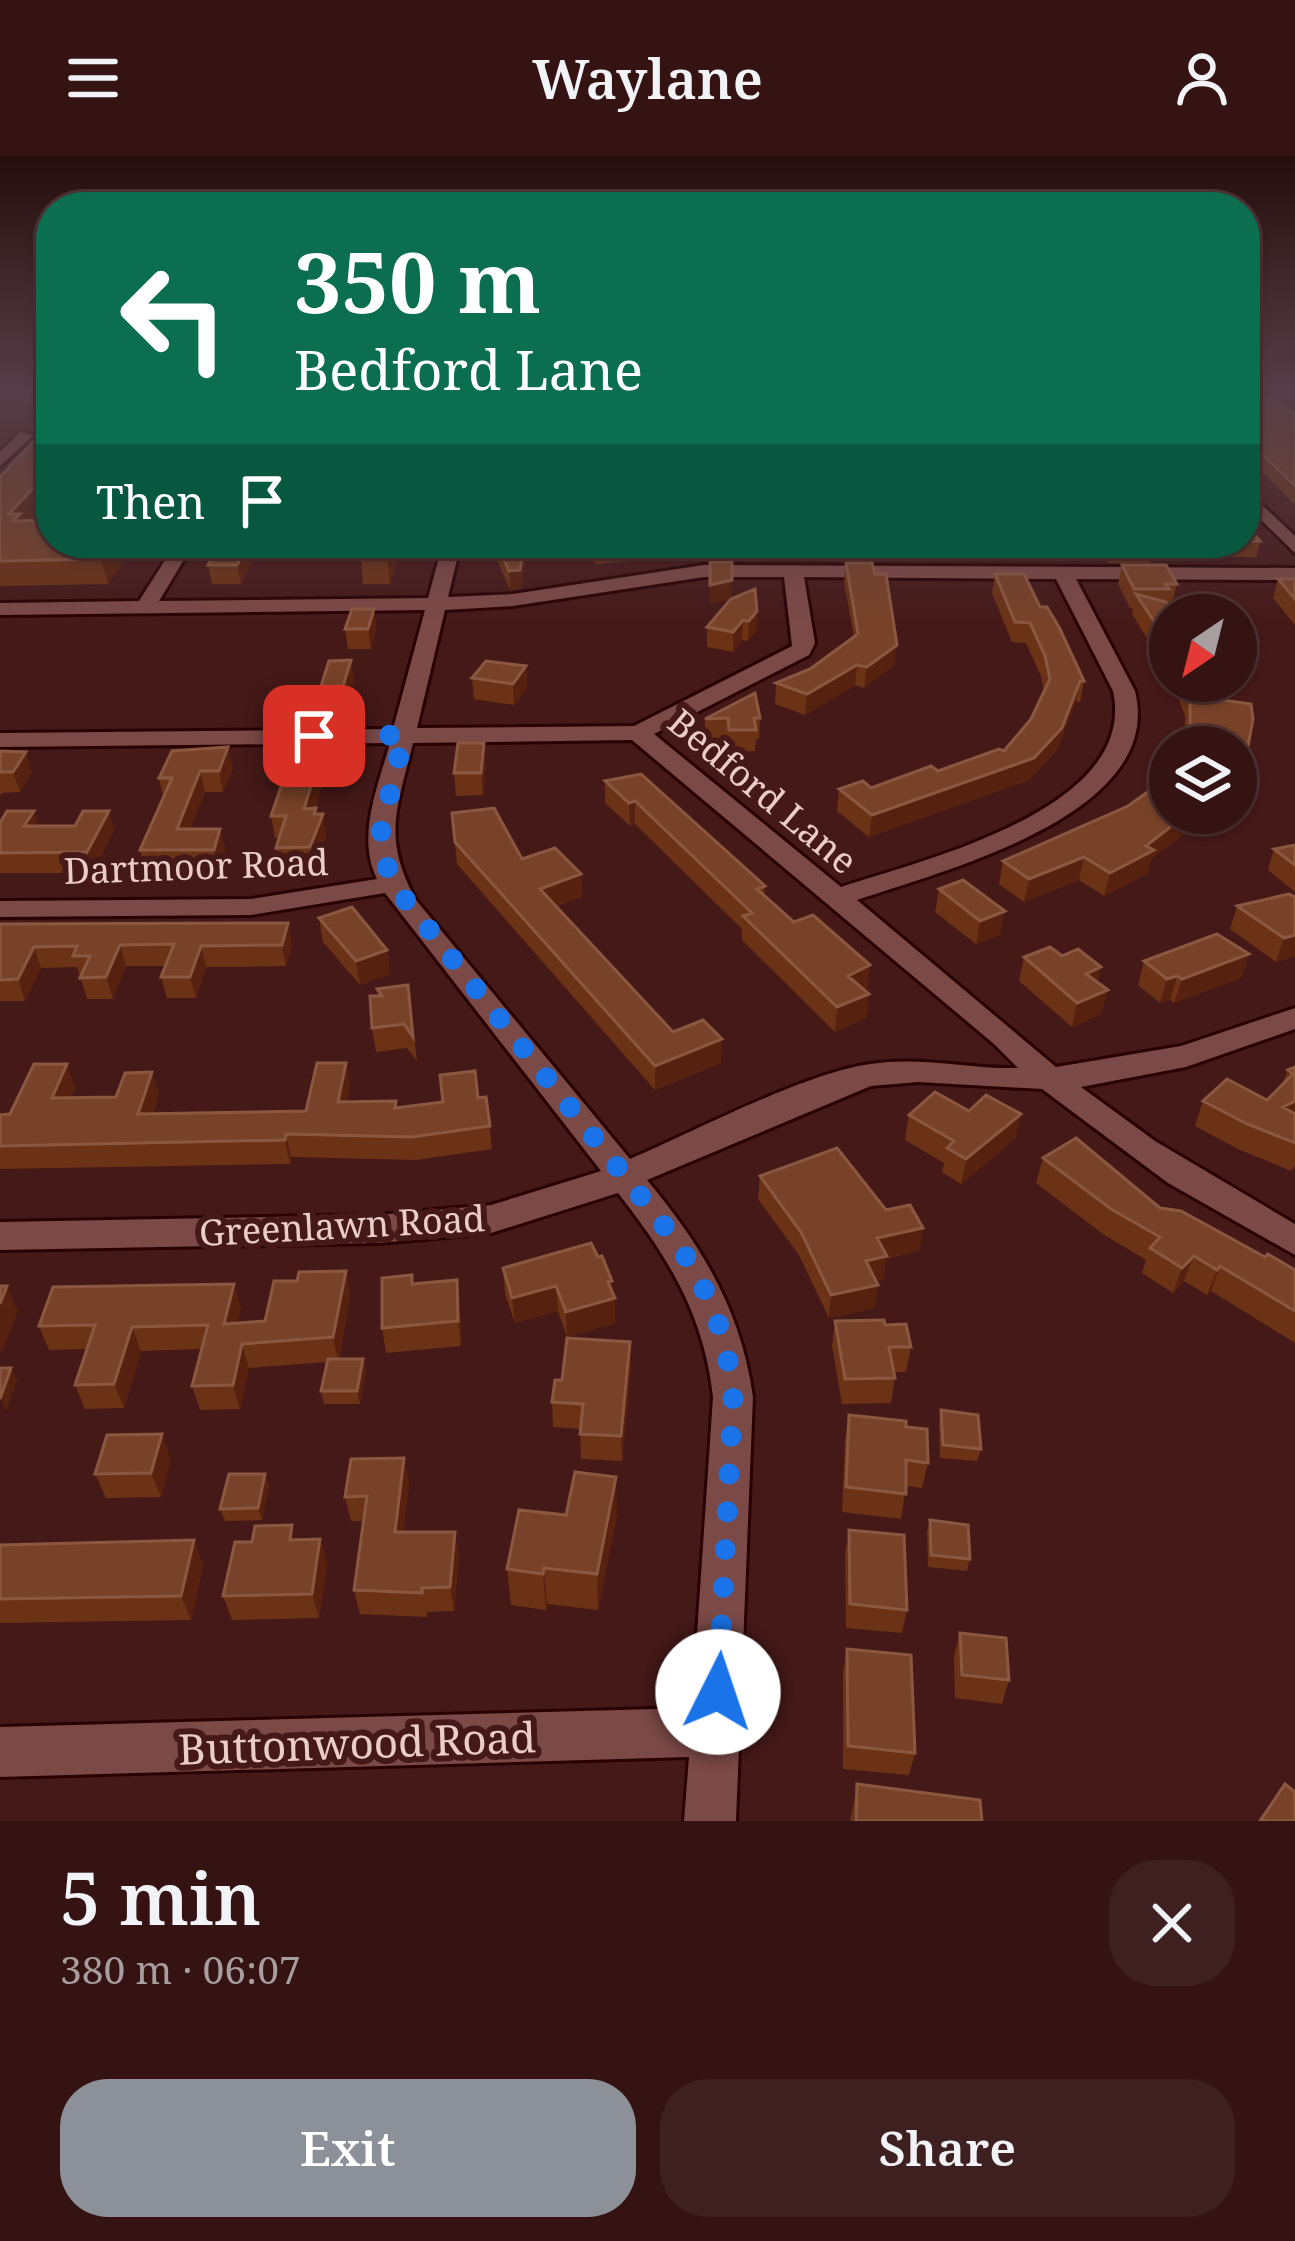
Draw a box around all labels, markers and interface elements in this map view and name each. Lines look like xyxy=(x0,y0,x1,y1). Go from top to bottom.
text: Waylane xyxy=(532,41,763,115)
icon: menu xyxy=(60,45,126,111)
icon: person xyxy=(1169,45,1235,111)
text: 350 m xyxy=(294,223,541,338)
icon: left xyxy=(96,240,252,396)
text: Bedford Lane xyxy=(294,332,643,406)
icon: arrive xyxy=(229,468,295,534)
text: Then xyxy=(96,471,205,532)
north arrow xyxy=(1149,594,1257,702)
map controls xyxy=(1149,594,1257,834)
pin xyxy=(263,685,365,787)
street label: Bedford Lane xyxy=(658,697,868,885)
icon: arrive xyxy=(281,703,347,769)
button: layers xyxy=(1149,726,1257,834)
street label: Dartmoor Road xyxy=(63,837,329,895)
street label: Greenlawn Road xyxy=(198,1193,486,1257)
position arrow xyxy=(655,1629,781,1755)
street label: Buttonwood Road xyxy=(177,1707,537,1777)
text: 5 min xyxy=(60,1848,261,1946)
button: close xyxy=(1109,1860,1235,1986)
text: 380 m · 06:07 xyxy=(60,1942,301,1995)
button: Exit xyxy=(60,2079,636,2217)
button: Share xyxy=(660,2079,1235,2217)

